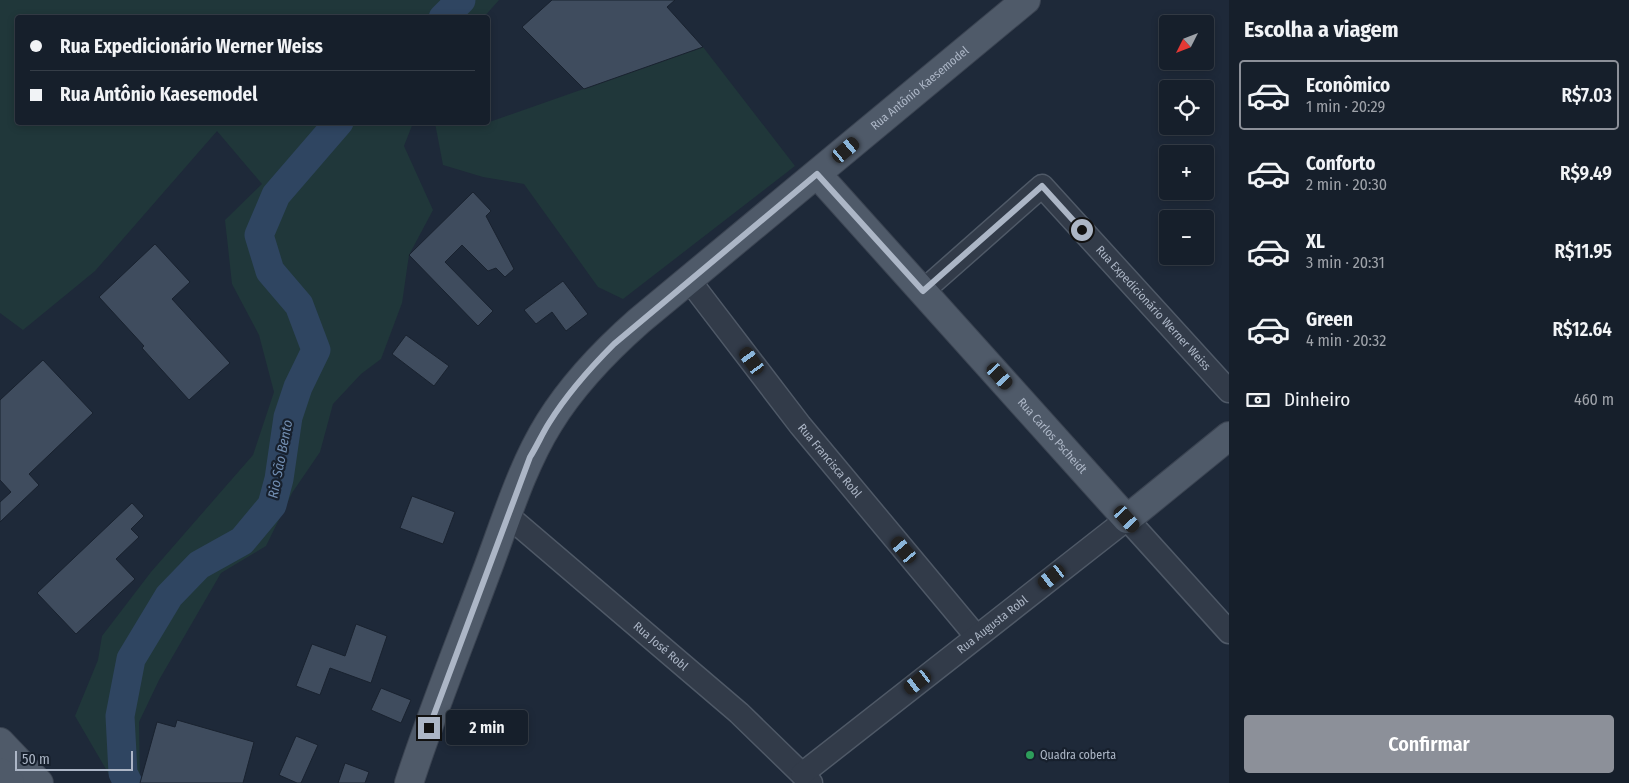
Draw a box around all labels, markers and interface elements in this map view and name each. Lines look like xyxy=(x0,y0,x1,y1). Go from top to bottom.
north arrow xyxy=(1159,15,1214,70)
map controls xyxy=(1159,15,1214,265)
text: Escolha a viagem xyxy=(1244,16,1399,43)
text: Rua Expedicionário Werner Weiss xyxy=(60,35,323,58)
street label: Rua Antônio Kaesemodel xyxy=(868,43,972,133)
icon: car xyxy=(1246,73,1291,118)
text: Econômico xyxy=(1306,74,1390,97)
button: locate xyxy=(1159,80,1214,135)
text: Rua Antônio Kaesemodel xyxy=(60,83,257,106)
text: R$7.03 xyxy=(1561,84,1612,107)
text: 1 min · 20:29 xyxy=(1306,97,1385,116)
car xyxy=(829,135,862,165)
button: + xyxy=(1159,145,1214,200)
icon: car xyxy=(1246,151,1291,196)
text: Conforto xyxy=(1306,152,1375,175)
text: R$9.49 xyxy=(1560,162,1612,185)
text: 2 min · 20:30 xyxy=(1306,175,1387,194)
button: − xyxy=(1159,210,1214,265)
route start xyxy=(1071,219,1093,241)
icon: car xyxy=(1246,229,1291,274)
text: XL xyxy=(1306,230,1325,253)
text: R$11.95 xyxy=(1555,240,1612,263)
street label: Rua Expedicionário Werner Weiss xyxy=(1093,243,1214,373)
text: 3 min · 20:31 xyxy=(1306,253,1385,272)
icon: car xyxy=(1246,307,1291,352)
text: Green xyxy=(1306,308,1353,331)
text: R$12.64 xyxy=(1553,318,1612,341)
text: 4 min · 20:32 xyxy=(1306,331,1386,350)
car xyxy=(737,344,766,378)
car xyxy=(984,360,1015,392)
icon: cash xyxy=(1244,386,1272,414)
text: Dinheiro xyxy=(1284,388,1350,411)
text: 460 m xyxy=(1574,390,1614,409)
street label: Rua Carlos Pscheidt xyxy=(1015,395,1090,477)
water label: Rio São Bento xyxy=(265,418,296,500)
street label: Rua Francisca Robl xyxy=(795,421,864,500)
car xyxy=(1111,503,1142,535)
car xyxy=(888,534,919,566)
car xyxy=(1035,562,1068,592)
street label: Rua Augusta Robl xyxy=(954,593,1030,657)
street label: Rua José Robl xyxy=(631,619,691,673)
car xyxy=(901,667,934,697)
callout: 2 min xyxy=(446,710,529,746)
button: Confirmar xyxy=(1244,715,1614,773)
route end xyxy=(418,717,440,739)
text: 2 min xyxy=(469,718,505,737)
scale bar xyxy=(15,748,132,771)
place label: Quadra coberta xyxy=(1040,748,1116,762)
marker: Quadra coberta xyxy=(1024,749,1036,761)
text: 50 m xyxy=(22,751,50,768)

